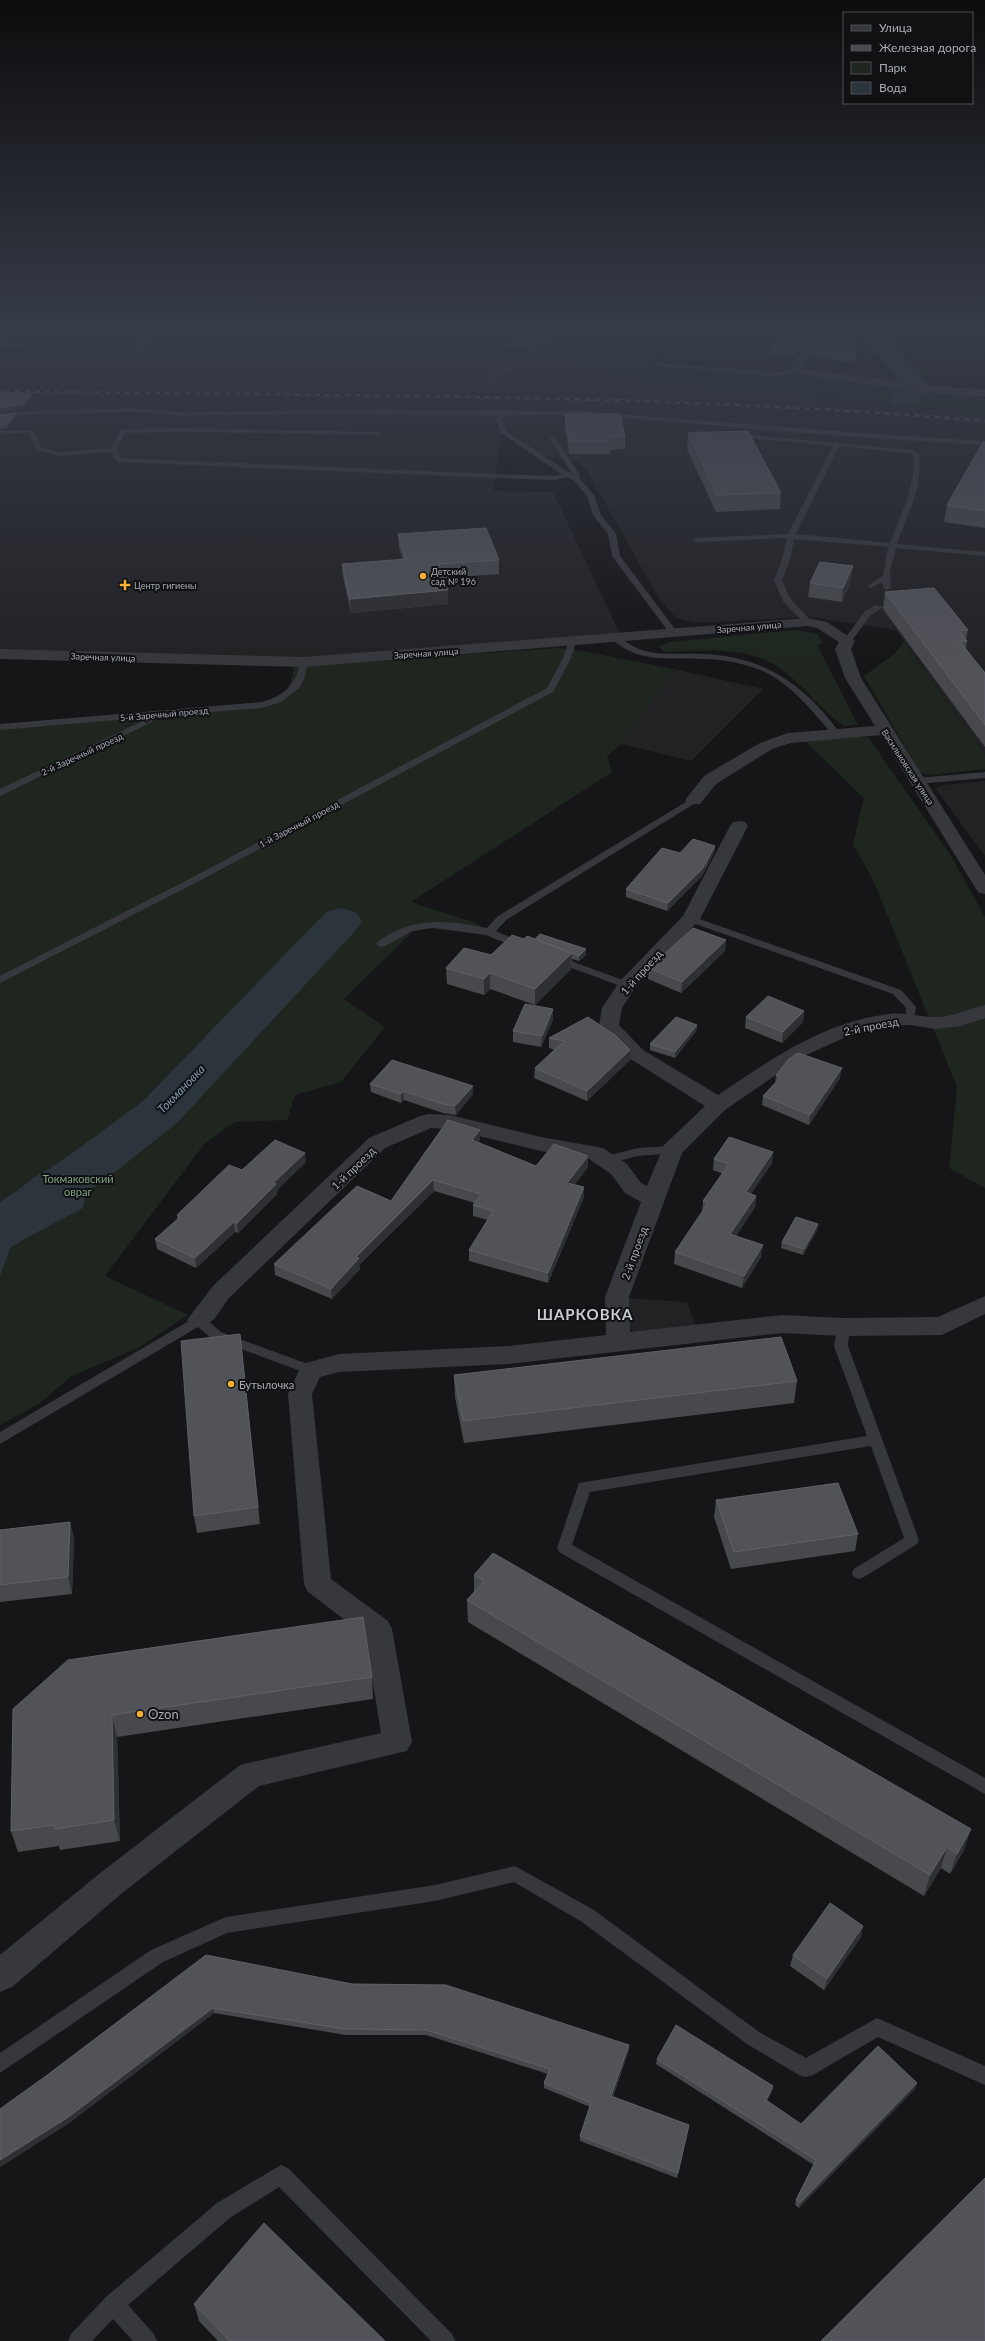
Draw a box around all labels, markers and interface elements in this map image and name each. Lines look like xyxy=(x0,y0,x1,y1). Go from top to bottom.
legend xyxy=(843,12,973,104)
text: Улица xyxy=(879,20,912,35)
text: Железная дорога xyxy=(879,40,976,55)
text: Парк xyxy=(879,60,907,75)
text: Вода xyxy=(879,80,907,95)
place label: Детский сад № 196 xyxy=(431,566,476,587)
marker: Детский сад № 196 xyxy=(418,571,428,581)
marker: Центр гигиены xyxy=(119,579,131,591)
place label: Центр гигиены xyxy=(134,580,197,591)
street label: Заречная улица xyxy=(716,619,782,635)
street label: Заречная улица xyxy=(393,645,459,661)
street label: Заречная улица xyxy=(70,650,136,664)
street label: 5-й Заречный проезд xyxy=(119,705,209,723)
street label: Васильковская улица xyxy=(879,727,937,807)
street label: 2-й Заречный проезд xyxy=(40,730,125,778)
street label: 1-й Заречный проезд xyxy=(257,798,341,850)
street label: 1-й проезд xyxy=(618,947,665,997)
street label: 2-й проезд xyxy=(842,1014,900,1038)
water label: Токмановка xyxy=(154,1062,208,1116)
street label: 1-й проезд xyxy=(328,1144,378,1192)
park label: Токмаковский овраг xyxy=(42,1172,114,1198)
street label: 2-й проезд xyxy=(618,1224,650,1281)
district label: ШАРКОВКА xyxy=(537,1305,633,1323)
place label: Бутылочка xyxy=(239,1378,294,1391)
marker: Бутылочка xyxy=(226,1379,236,1389)
place label: Ozon xyxy=(148,1706,179,1722)
marker: Ozon xyxy=(135,1709,145,1719)

